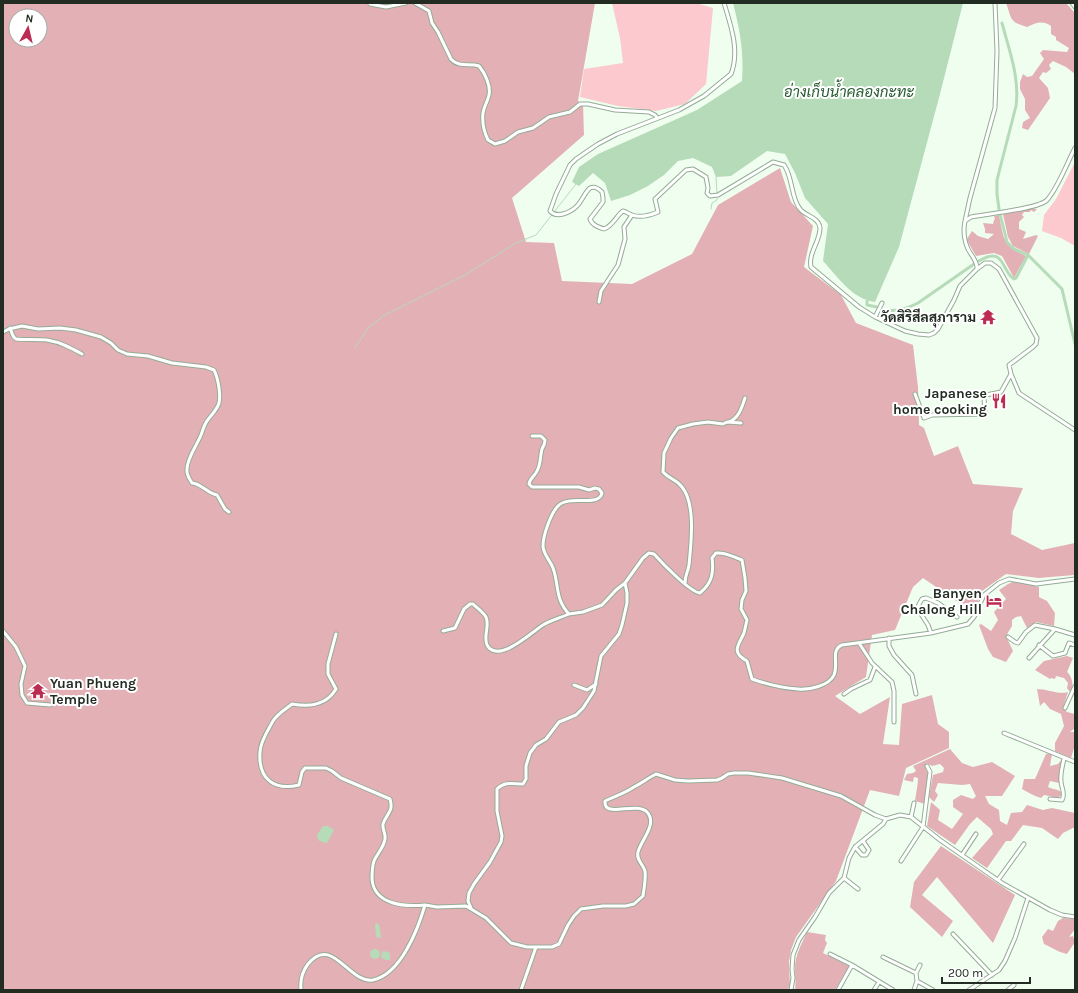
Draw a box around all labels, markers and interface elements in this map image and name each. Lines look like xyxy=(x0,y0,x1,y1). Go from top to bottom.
north arrow xyxy=(8,8,48,48)
text: N xyxy=(25,12,34,26)
water label: อ่างเก็บน้ำคลองกะทะ xyxy=(784,79,914,101)
place label: วัดสิริสีลสุภาราม xyxy=(880,308,976,328)
temple icon: วัดสิริสีลสุภาราม xyxy=(979,308,997,326)
place label: Japanese home cooking xyxy=(893,385,987,418)
restaurant icon: Japanese home cooking xyxy=(990,392,1008,410)
place label: Banyen Chalong Hill xyxy=(901,585,982,618)
hotel icon: Banyen Chalong Hill xyxy=(985,592,1003,610)
place label: Yuan Phueng Temple xyxy=(50,675,136,708)
temple icon: Yuan Phueng Temple xyxy=(29,682,47,700)
scale bar xyxy=(942,959,1030,985)
text: 200 m xyxy=(948,966,983,980)

